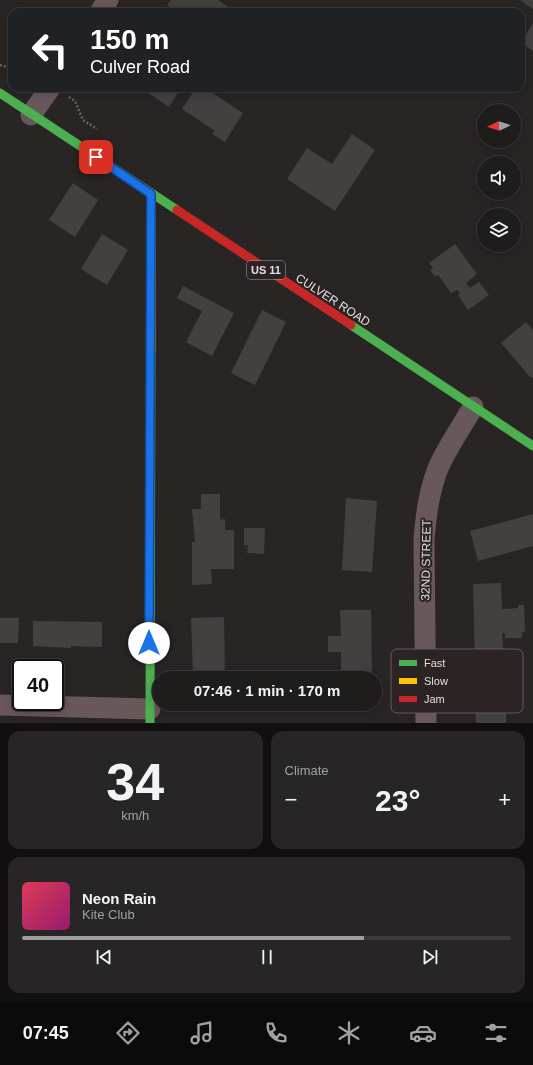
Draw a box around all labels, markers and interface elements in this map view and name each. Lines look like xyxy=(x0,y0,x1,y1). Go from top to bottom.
icon: left xyxy=(24,24,76,76)
text: 150 m xyxy=(90,24,169,55)
text: Culver Road xyxy=(90,57,190,77)
north arrow xyxy=(477,104,521,148)
map controls xyxy=(477,104,521,252)
pin xyxy=(79,140,113,174)
icon: arrive xyxy=(85,146,107,168)
button: sound xyxy=(477,156,521,200)
button: layers xyxy=(477,208,521,252)
road number: US 11 xyxy=(247,261,285,279)
street label: CULVER ROAD xyxy=(293,271,373,329)
street label: 32ND STREET xyxy=(418,519,434,601)
position arrow xyxy=(128,622,170,664)
legend xyxy=(391,649,523,713)
text: Fast xyxy=(424,657,445,669)
speed limit sign: 40 xyxy=(12,659,64,711)
text: Slow xyxy=(424,675,448,687)
text: 07:46 · 1 min · 170 m xyxy=(194,682,340,699)
text: Jam xyxy=(424,693,445,705)
text: 34 xyxy=(106,753,164,811)
text: Climate xyxy=(285,763,329,778)
text: 23° xyxy=(375,784,420,817)
text: − xyxy=(285,787,297,812)
text: + xyxy=(498,787,511,812)
text: km/h xyxy=(121,808,149,823)
text: Neon Rain xyxy=(82,890,156,907)
text: Kite Club xyxy=(82,907,135,922)
icon: previous xyxy=(93,946,115,968)
icon: pause xyxy=(256,946,278,968)
icon: next xyxy=(419,946,441,968)
icon: directions xyxy=(114,1019,142,1047)
icon: music xyxy=(188,1019,216,1047)
icon: phone xyxy=(262,1019,290,1047)
icon: climate xyxy=(335,1019,363,1047)
icon: car xyxy=(409,1019,437,1047)
icon: filters xyxy=(482,1019,510,1047)
text: 07:45 xyxy=(23,1023,69,1043)

